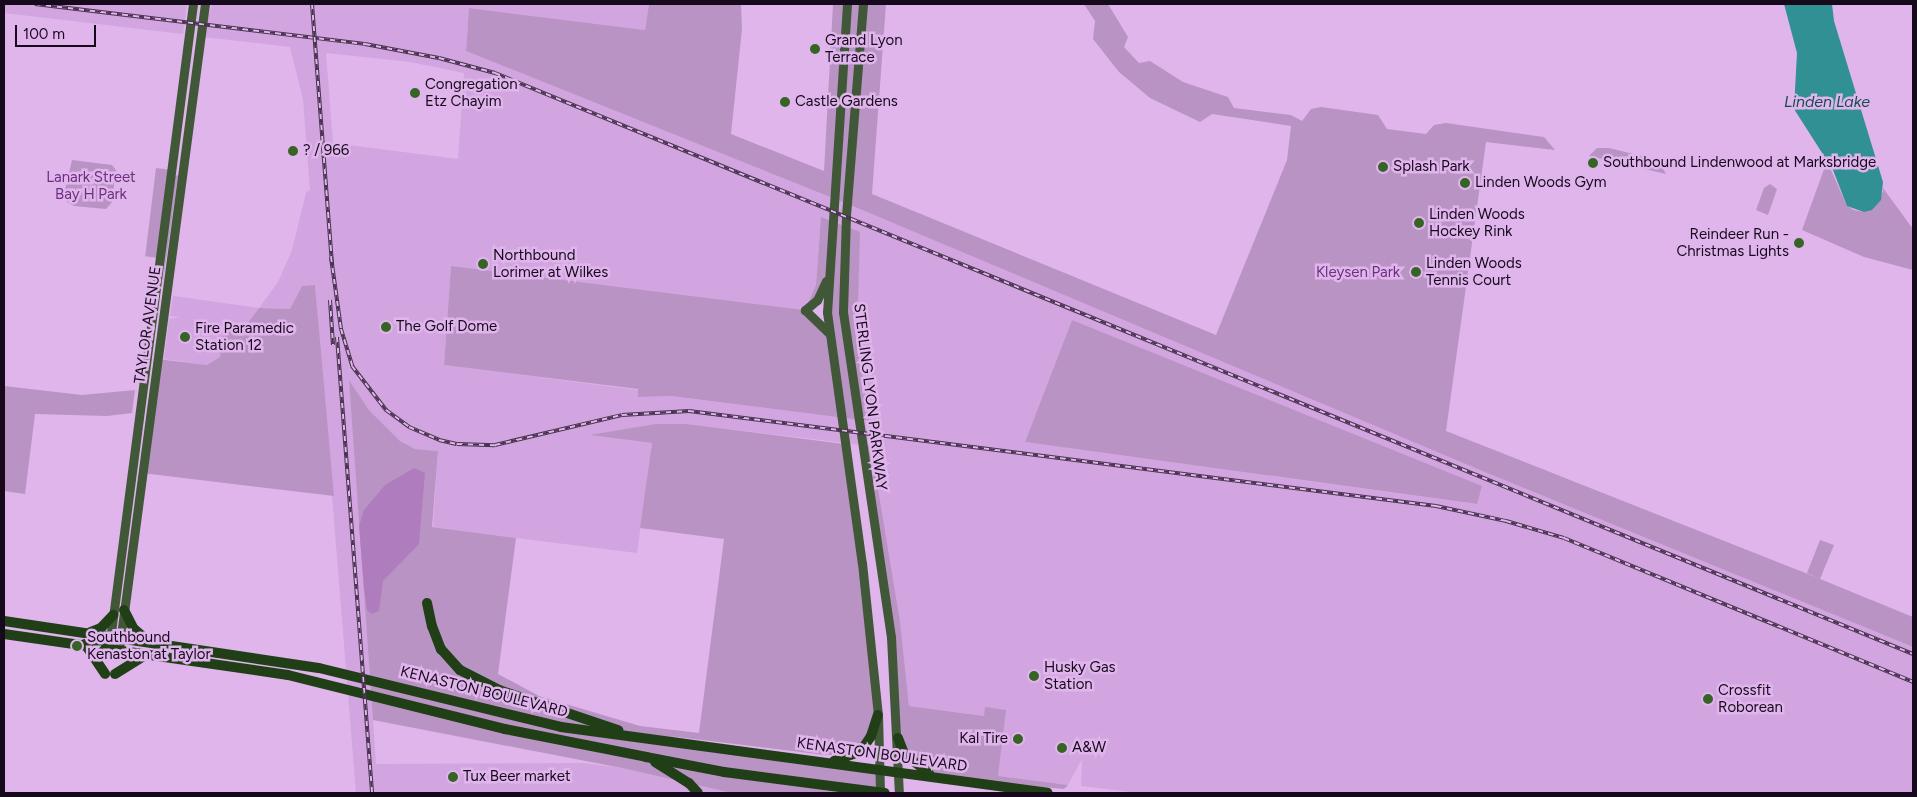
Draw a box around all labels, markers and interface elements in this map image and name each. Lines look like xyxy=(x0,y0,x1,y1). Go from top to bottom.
scale bar xyxy=(18,15,99,47)
text: 100 m xyxy=(23,25,65,43)
place label: Grand Lyon Terrace xyxy=(825,31,902,66)
marker: Grand Lyon Terrace xyxy=(809,43,821,55)
place label: Congregation Etz Chayim xyxy=(425,75,518,110)
marker: Congregation Etz Chayim xyxy=(409,87,421,99)
water label: Linden Lake xyxy=(1784,92,1870,112)
place label: Castle Gardens xyxy=(795,93,898,111)
marker: Castle Gardens xyxy=(779,96,791,108)
place label: ? / 966 xyxy=(303,142,349,160)
marker: ? / 966 xyxy=(287,145,299,157)
place label: Southbound Lindenwood at Marksbridge xyxy=(1603,154,1876,172)
marker: Southbound Lindenwood at Marksbridge xyxy=(1587,157,1599,169)
place label: Splash Park xyxy=(1393,158,1470,176)
marker: Splash Park xyxy=(1377,161,1389,173)
park label: Lanark Street Bay H Park xyxy=(46,168,136,203)
place label: Linden Woods Gym xyxy=(1475,174,1606,192)
marker: Linden Woods Gym xyxy=(1459,177,1471,189)
place label: Linden Woods Hockey Rink xyxy=(1429,205,1525,240)
marker: Linden Woods Hockey Rink xyxy=(1413,217,1425,229)
place label: Reindeer Run - Christmas Lights xyxy=(1676,225,1789,260)
marker: Reindeer Run - Christmas Lights xyxy=(1793,237,1805,249)
place label: Northbound Lorimer at Wilkes xyxy=(493,246,608,281)
place label: Linden Woods Tennis Court xyxy=(1426,254,1522,289)
marker: Northbound Lorimer at Wilkes xyxy=(477,258,489,270)
park label: Kleysen Park xyxy=(1316,264,1400,282)
street label: TAYLOR AVENUE xyxy=(131,265,165,385)
marker: Linden Woods Tennis Court xyxy=(1410,266,1422,278)
street label: STERLING LYON PARKWAY xyxy=(850,302,890,492)
place label: The Golf Dome xyxy=(396,318,497,336)
place label: Fire Paramedic Station 12 xyxy=(195,319,294,354)
marker: The Golf Dome xyxy=(380,321,392,333)
marker: Fire Paramedic Station 12 xyxy=(179,331,191,343)
place label: Southbound Kenaston at Taylor xyxy=(87,628,211,663)
marker: Southbound Kenaston at Taylor xyxy=(71,640,83,652)
place label: Husky Gas Station xyxy=(1044,658,1116,693)
street label: KENASTON BOULEVARD xyxy=(398,662,570,722)
marker: Husky Gas Station xyxy=(1028,670,1040,682)
place label: Crossfit Roborean xyxy=(1718,681,1783,716)
marker: Crossfit Roborean xyxy=(1702,693,1714,705)
place label: Kal Tire xyxy=(959,730,1008,748)
marker: Kal Tire xyxy=(1012,733,1024,745)
street label: KENASTON BOULEVARD xyxy=(796,734,968,776)
place label: A&W xyxy=(1072,739,1106,757)
marker: A&W xyxy=(1056,742,1068,754)
place label: Tux Beer market xyxy=(463,768,571,786)
marker: Tux Beer market xyxy=(447,771,459,783)

